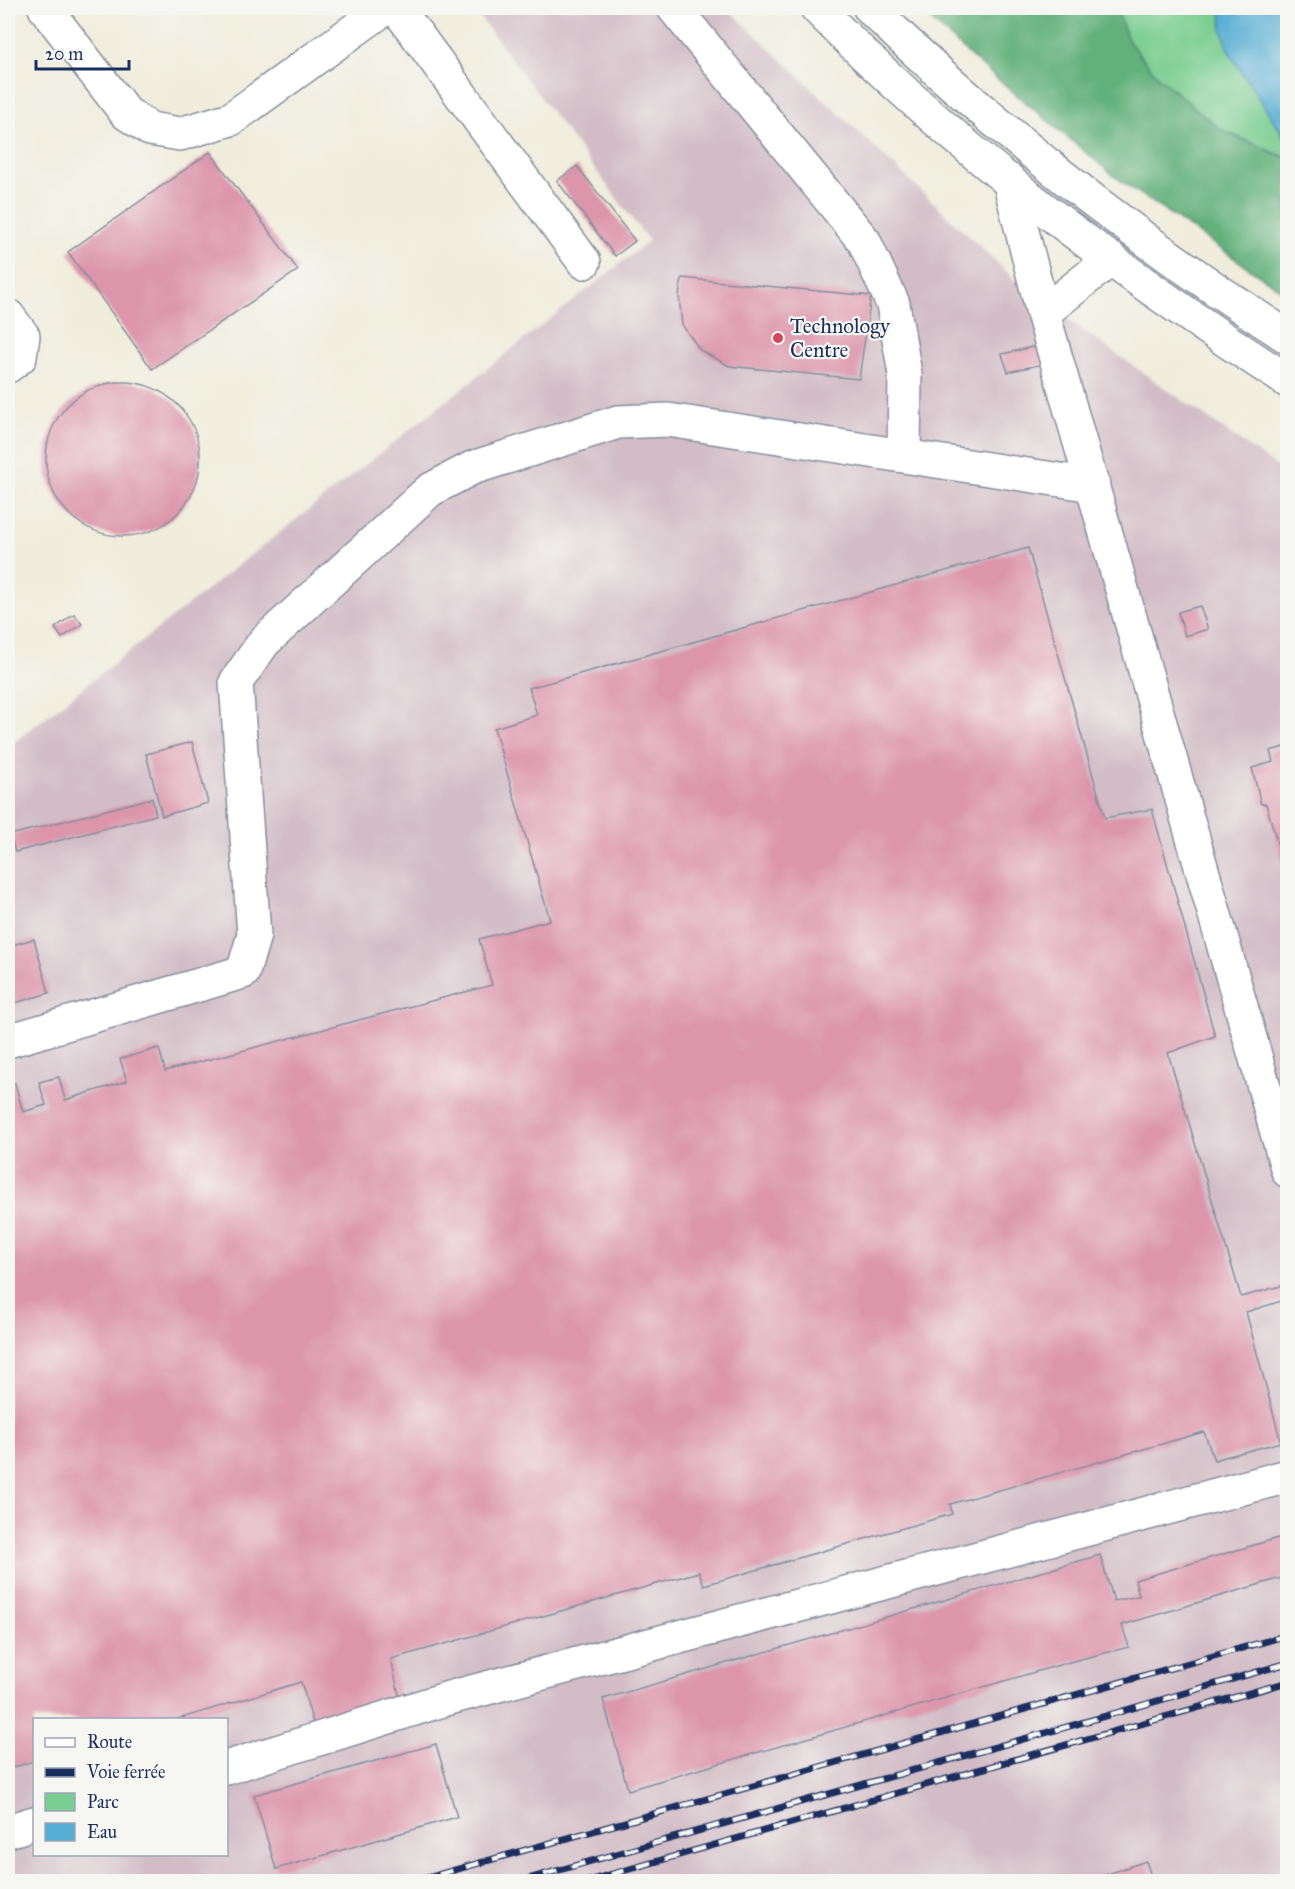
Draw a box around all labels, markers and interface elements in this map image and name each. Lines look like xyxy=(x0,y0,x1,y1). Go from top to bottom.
scale bar xyxy=(36,33,129,71)
text: 20 m xyxy=(45,43,83,65)
place label: Technology Centre xyxy=(790,313,891,363)
marker: Technology Centre xyxy=(771,331,785,345)
legend xyxy=(33,1718,228,1856)
text: Route xyxy=(87,1731,132,1753)
text: Voie ferrée xyxy=(86,1761,166,1783)
text: Parc xyxy=(87,1791,119,1813)
text: Eau xyxy=(87,1821,117,1843)

